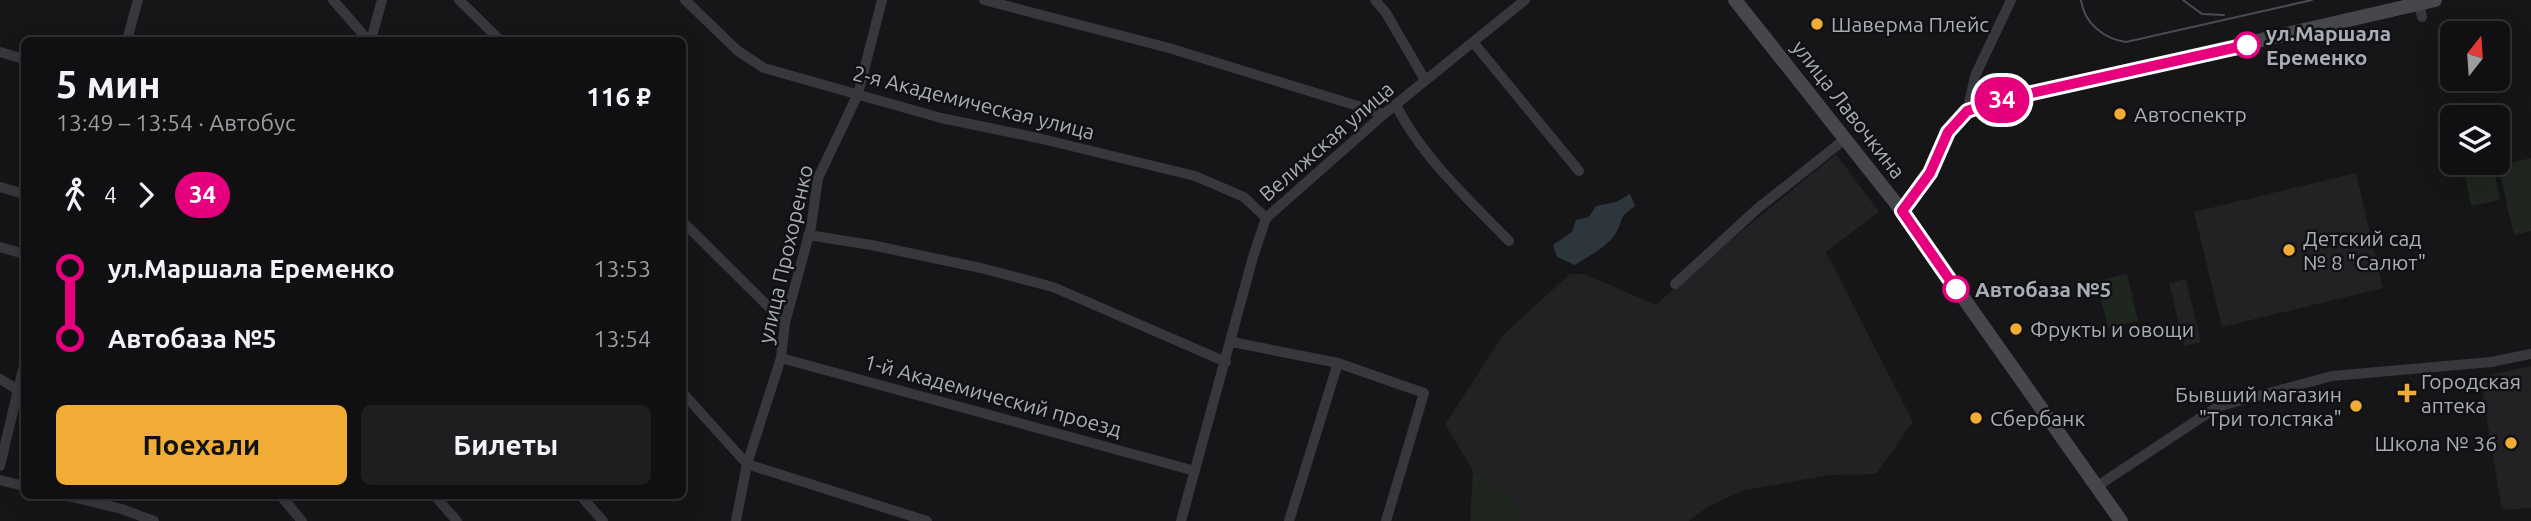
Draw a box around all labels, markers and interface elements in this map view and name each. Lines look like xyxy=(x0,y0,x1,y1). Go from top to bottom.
place label: Шаверма Плейс xyxy=(1831,12,1989,36)
marker: Шаверма Плейс xyxy=(1809,16,1825,32)
place label: ул.Маршала Еременко xyxy=(2266,21,2391,69)
north arrow xyxy=(2440,21,2510,91)
map controls xyxy=(2440,21,2510,175)
marker: ул.Маршала Еременко xyxy=(2234,32,2260,58)
street label: улица Лавочкина xyxy=(1788,35,1910,183)
street label: 2-я Академическая улица xyxy=(851,60,1097,144)
text: 5 мин xyxy=(56,63,161,105)
street label: Велижская улица xyxy=(1254,76,1398,206)
line badge: 34 xyxy=(1970,77,2034,123)
text: 116 ₽ xyxy=(586,82,651,111)
text: 34 xyxy=(1988,86,2016,113)
place label: Автоспектр xyxy=(2134,102,2247,126)
button: layers xyxy=(2440,105,2510,175)
marker: Автоспектр xyxy=(2112,106,2128,122)
text: 13:49 – 13:54 · Автобус xyxy=(56,110,296,135)
street label: улица Прохоренко xyxy=(753,162,817,346)
icon: walk xyxy=(56,176,94,214)
icon: forward xyxy=(127,176,165,214)
text: 34 xyxy=(189,181,216,208)
text: 4 xyxy=(104,182,117,207)
place label: Детский сад № 8 "Салют" xyxy=(2303,226,2426,274)
marker: Детский сад № 8 "Салют" xyxy=(2281,242,2297,258)
text: ул.Маршала Еременко xyxy=(108,254,395,283)
text: 13:53 xyxy=(593,256,651,281)
marker: Автобаза №5 xyxy=(1943,276,1969,302)
place label: Автобаза №5 xyxy=(1975,277,2111,301)
place label: Фрукты и овощи xyxy=(2030,317,2194,341)
marker: Фрукты и овощи xyxy=(2008,321,2024,337)
text: Автобаза №5 xyxy=(108,324,277,353)
text: 13:54 xyxy=(593,326,651,351)
street label: 1-й Академический проезд xyxy=(862,349,1124,441)
place label: Городская аптека xyxy=(2421,369,2521,417)
place label: Бывший магазин "Три толстяка" xyxy=(2175,382,2342,430)
marker: Городская аптека xyxy=(2399,385,2415,401)
marker: Бывший магазин "Три толстяка" xyxy=(2348,398,2364,414)
button: Поехали xyxy=(56,405,347,485)
button: Билеты xyxy=(361,405,651,485)
place label: Сбербанк xyxy=(1990,406,2085,430)
marker: Сбербанк xyxy=(1968,410,1984,426)
place label: Школа № 36 xyxy=(2374,431,2497,455)
marker: Школа № 36 xyxy=(2503,435,2519,451)

